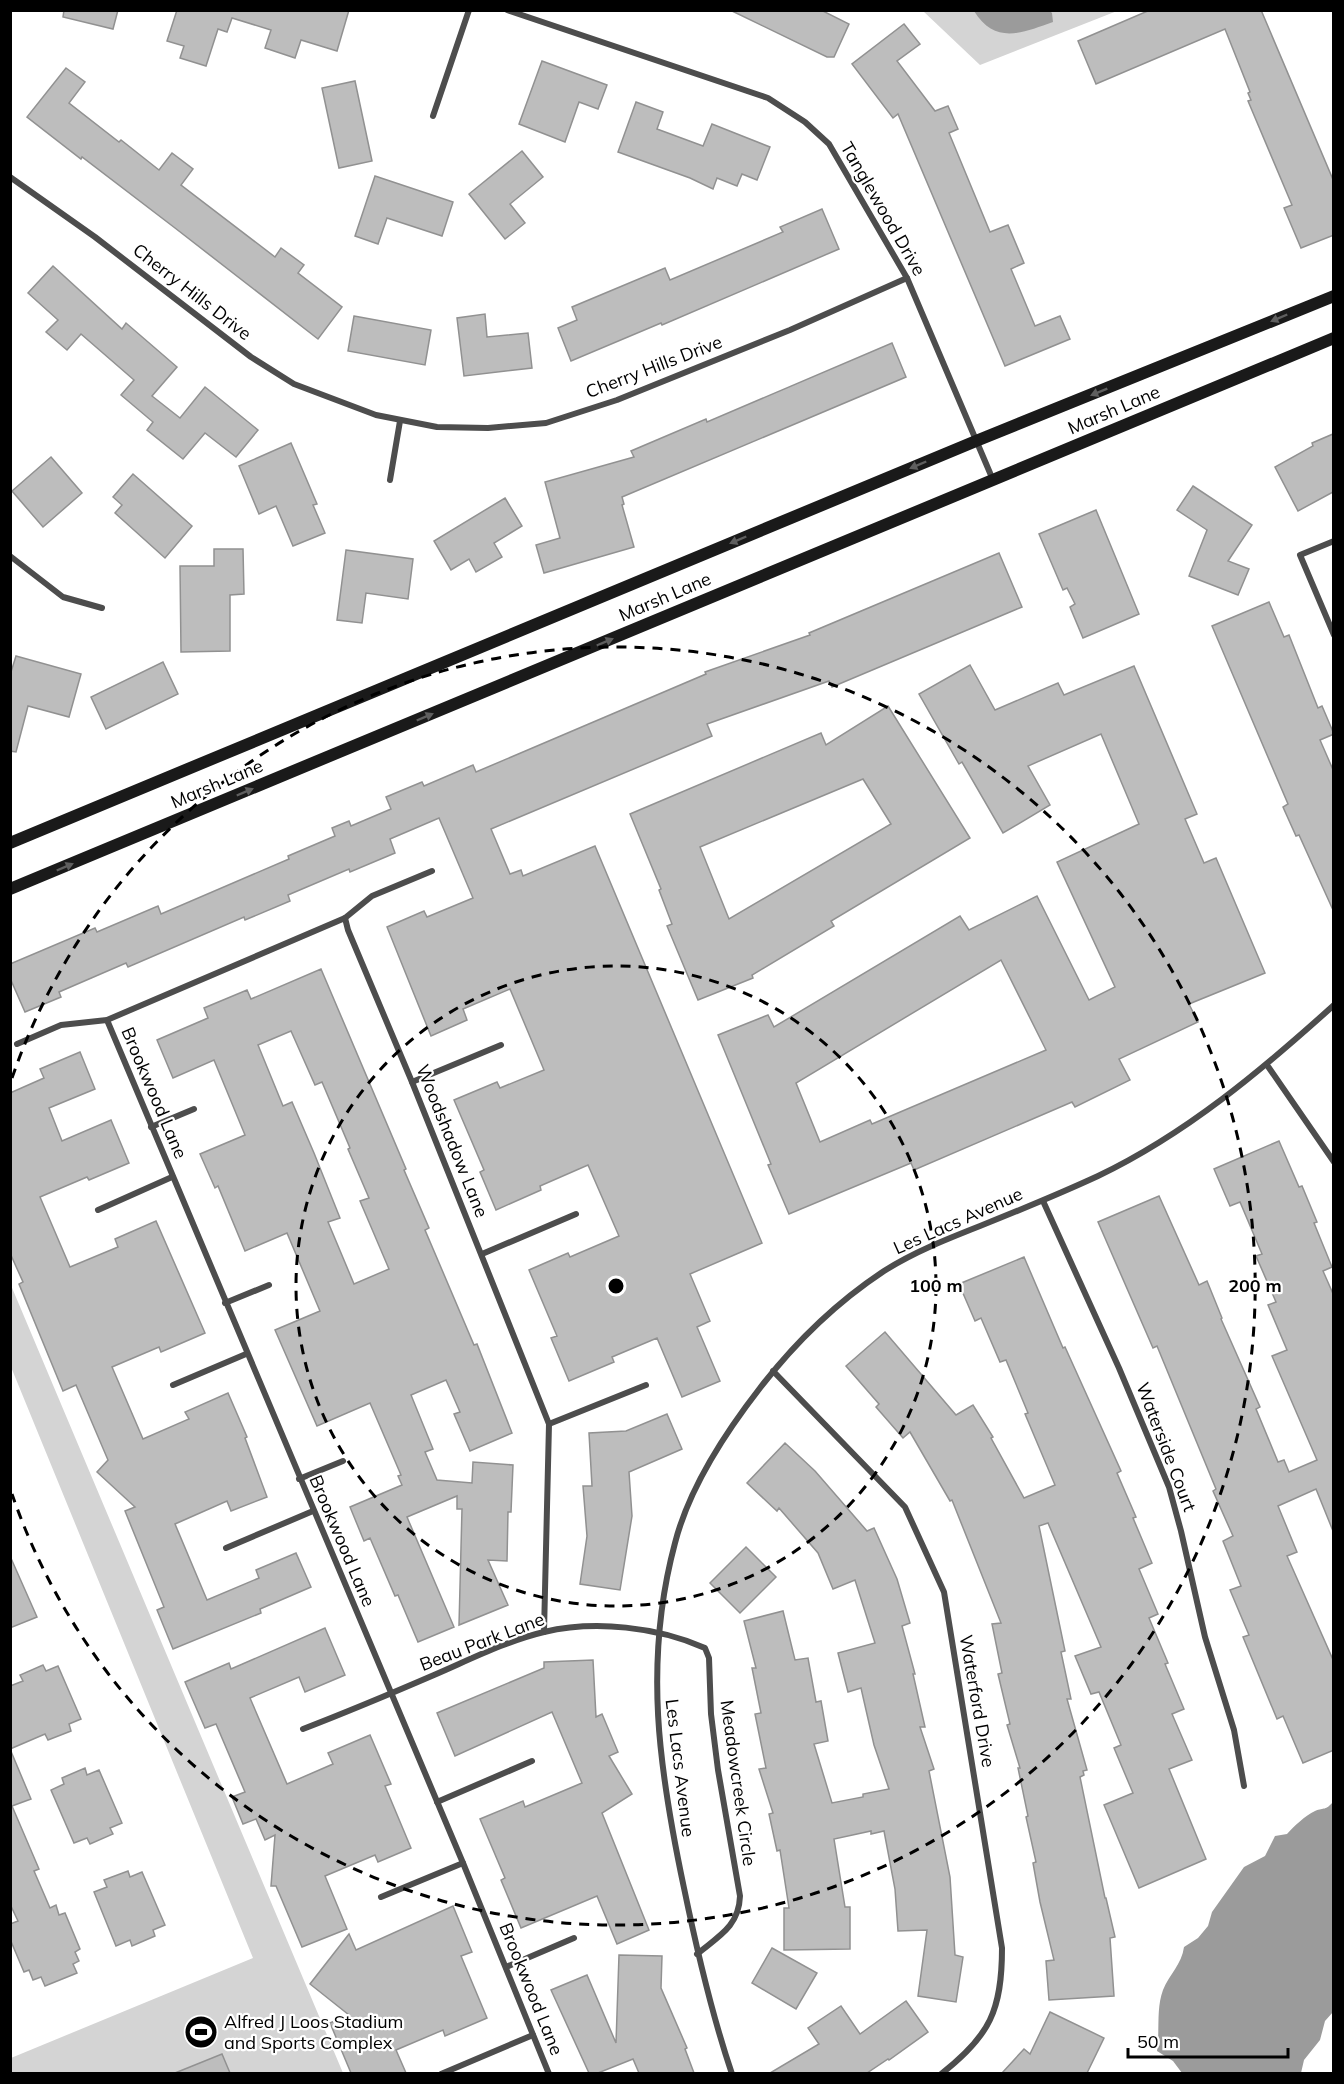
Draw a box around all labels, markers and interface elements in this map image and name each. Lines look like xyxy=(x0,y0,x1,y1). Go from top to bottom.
street label: Tanglewood Drive xyxy=(836,138,931,280)
street label: Cherry Hills Drive xyxy=(128,238,256,345)
one-way arrow xyxy=(1270,313,1288,323)
street label: Cherry Hills Drive xyxy=(582,330,725,403)
street label: Marsh Lane xyxy=(1064,380,1163,439)
one-way arrow xyxy=(1090,388,1108,397)
one-way arrow xyxy=(909,460,927,470)
one-way arrow xyxy=(729,535,747,545)
street label: Marsh Lane xyxy=(615,567,714,626)
one-way arrow xyxy=(596,637,614,647)
one-way arrow xyxy=(416,712,434,722)
street label: Marsh Lane xyxy=(167,754,266,813)
one-way arrow xyxy=(236,787,254,797)
one-way arrow xyxy=(56,862,74,872)
street label: Brookwood Lane xyxy=(116,1024,193,1162)
street label: Woodshadow Lane xyxy=(411,1061,494,1221)
street label: Les Lacs Avenue xyxy=(890,1182,1026,1259)
text: 100 m xyxy=(909,1274,963,1297)
text: 200 m xyxy=(1228,1274,1282,1297)
centre of rings xyxy=(606,1276,626,1296)
street label: Waterside Court xyxy=(1131,1379,1202,1515)
street label: Brookwood Lane xyxy=(304,1472,381,1610)
street label: Beau Park Lane xyxy=(416,1607,547,1676)
street label: Waterford Drive xyxy=(955,1633,1000,1769)
street label: Les Lacs Avenue xyxy=(661,1698,700,1838)
street label: Meadowcreek Circle xyxy=(715,1698,762,1867)
street label: Brookwood Lane xyxy=(494,1919,568,2058)
place label: Alfred J Loos Stadium and Sports Complex xyxy=(224,2010,403,2054)
sports icon: Alfred J Loos Stadium and Sports Complex xyxy=(183,2014,219,2050)
scale bar xyxy=(1128,2021,1288,2059)
text: 50 m xyxy=(1137,2030,1179,2053)

